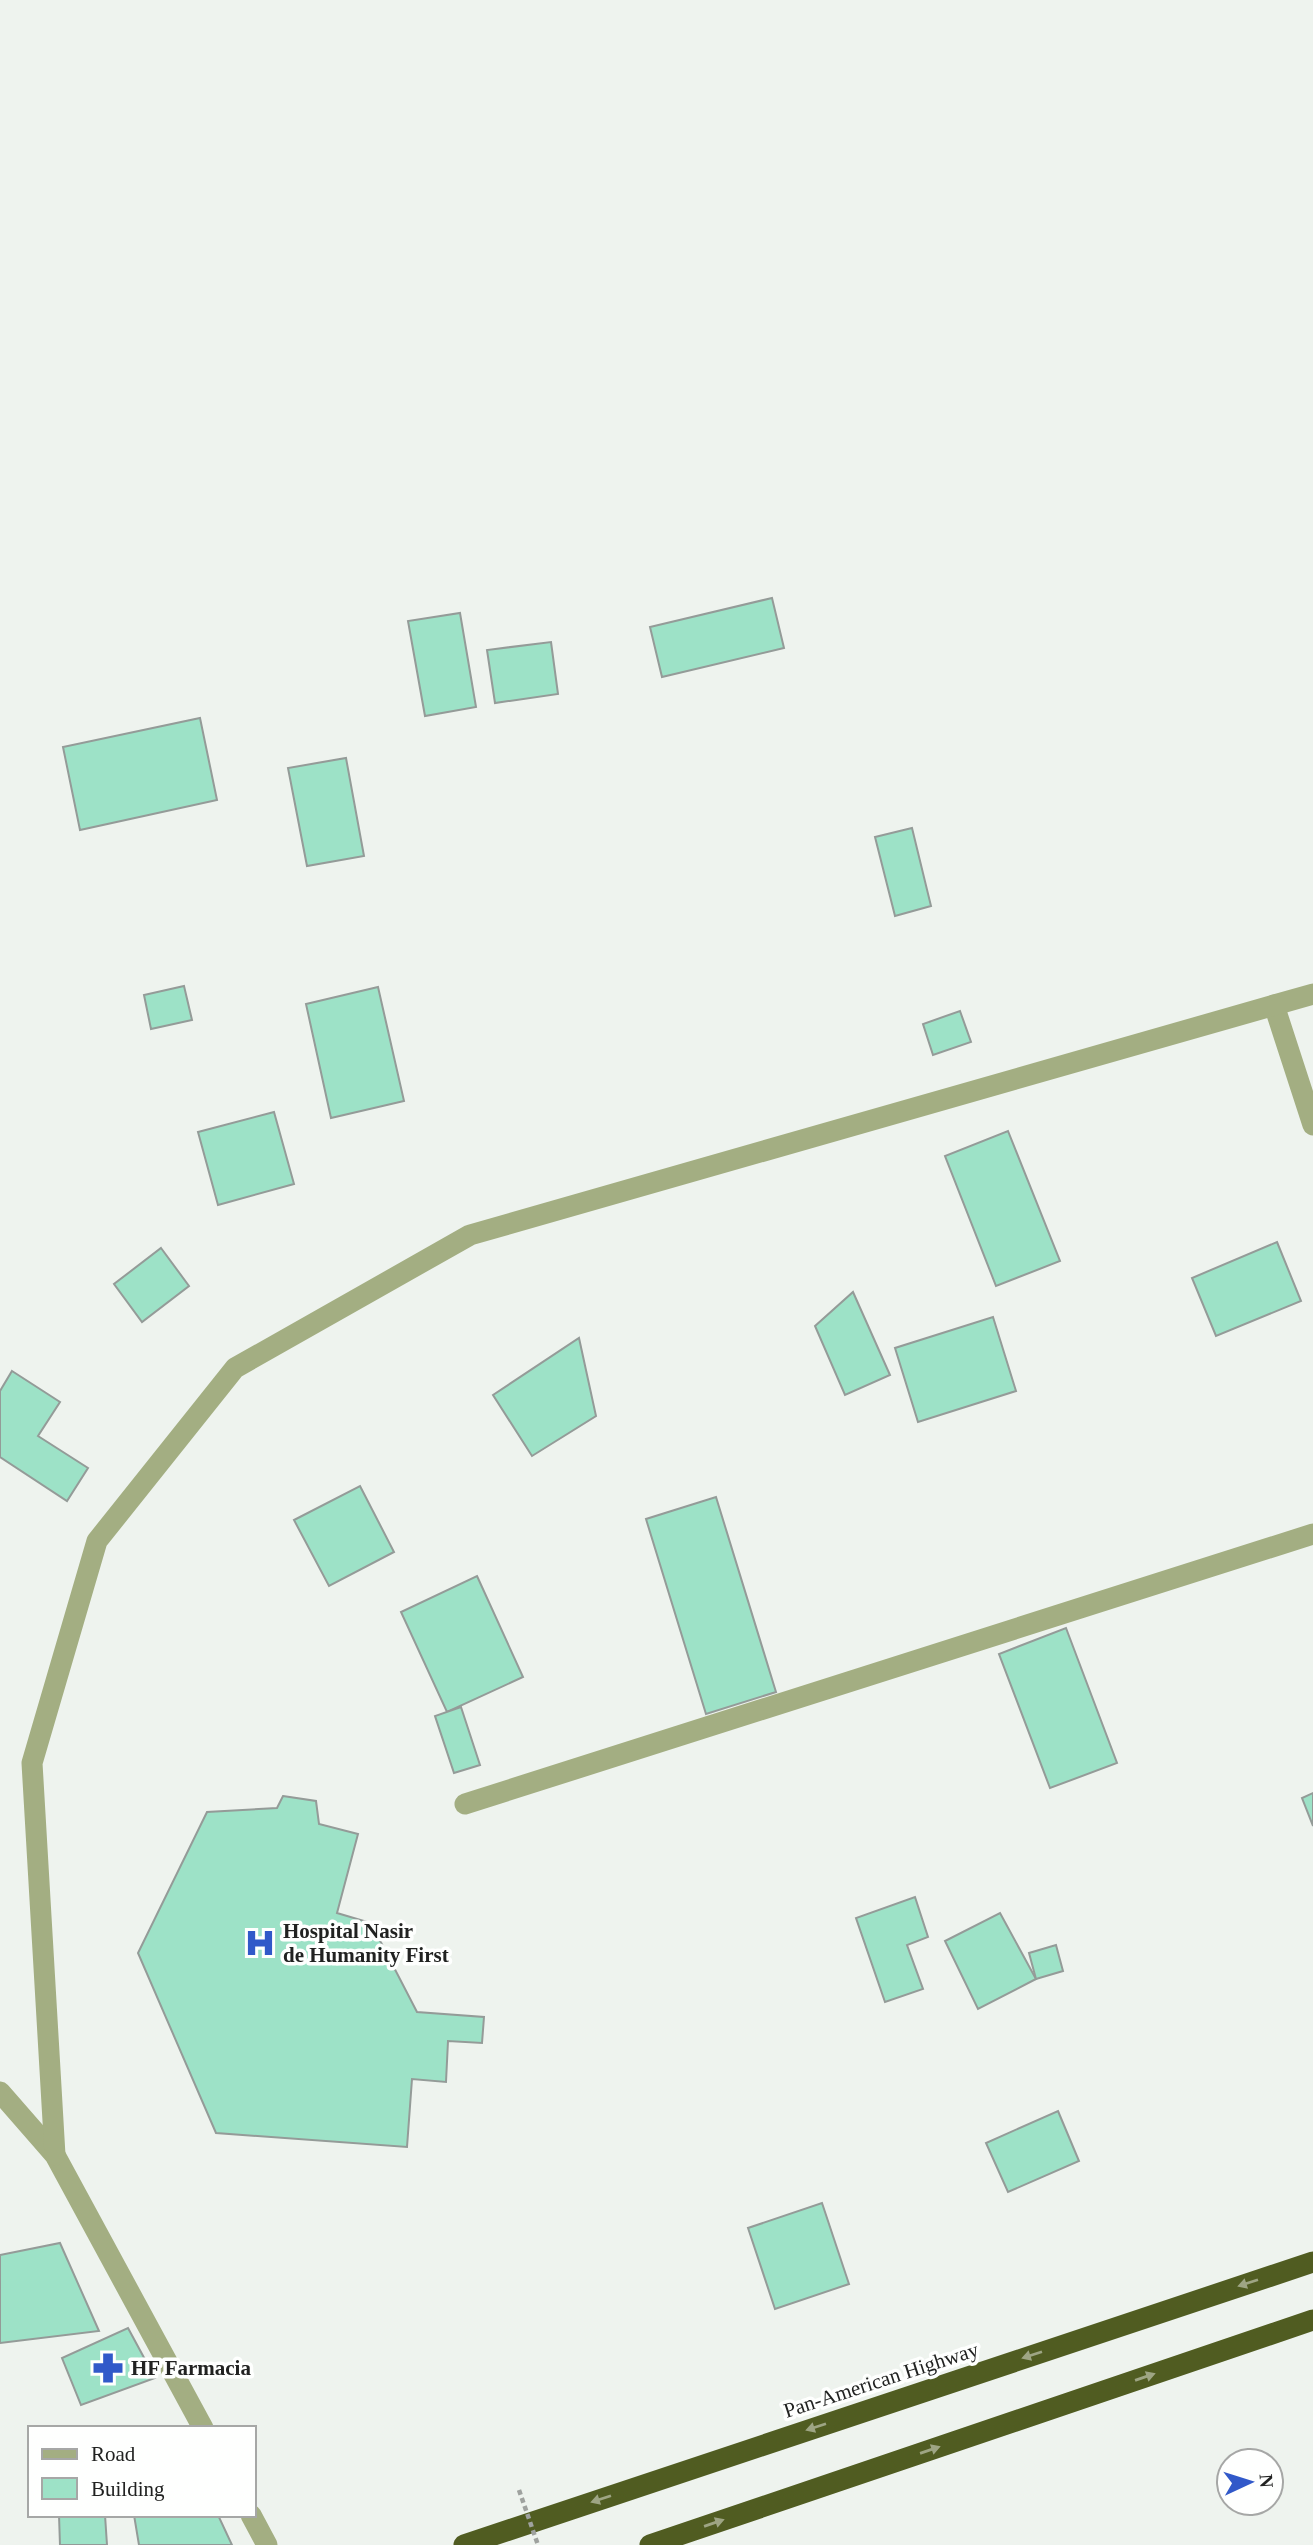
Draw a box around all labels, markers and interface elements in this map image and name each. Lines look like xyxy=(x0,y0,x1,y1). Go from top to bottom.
place label: Hospital Nasir de Humanity First xyxy=(283,1919,449,1967)
hospital icon: Hospital Nasir de Humanity First xyxy=(243,1926,277,1960)
one-way arrow xyxy=(1237,2278,1258,2289)
street label: Pan-American Highway xyxy=(781,2337,982,2423)
one-way arrow xyxy=(1022,2350,1043,2361)
pharmacy icon: HF Farmacia xyxy=(91,2351,125,2385)
place label: HF Farmacia xyxy=(131,2356,251,2380)
one-way arrow xyxy=(1135,2371,1156,2382)
one-way arrow xyxy=(806,2422,827,2433)
legend xyxy=(28,2426,256,2517)
text: Road xyxy=(91,2442,136,2466)
one-way arrow xyxy=(919,2444,940,2455)
north arrow xyxy=(1215,2447,1285,2517)
text: N xyxy=(1256,2473,1277,2489)
text: Building xyxy=(91,2477,165,2501)
one-way arrow xyxy=(590,2495,611,2505)
one-way arrow xyxy=(704,2517,725,2528)

